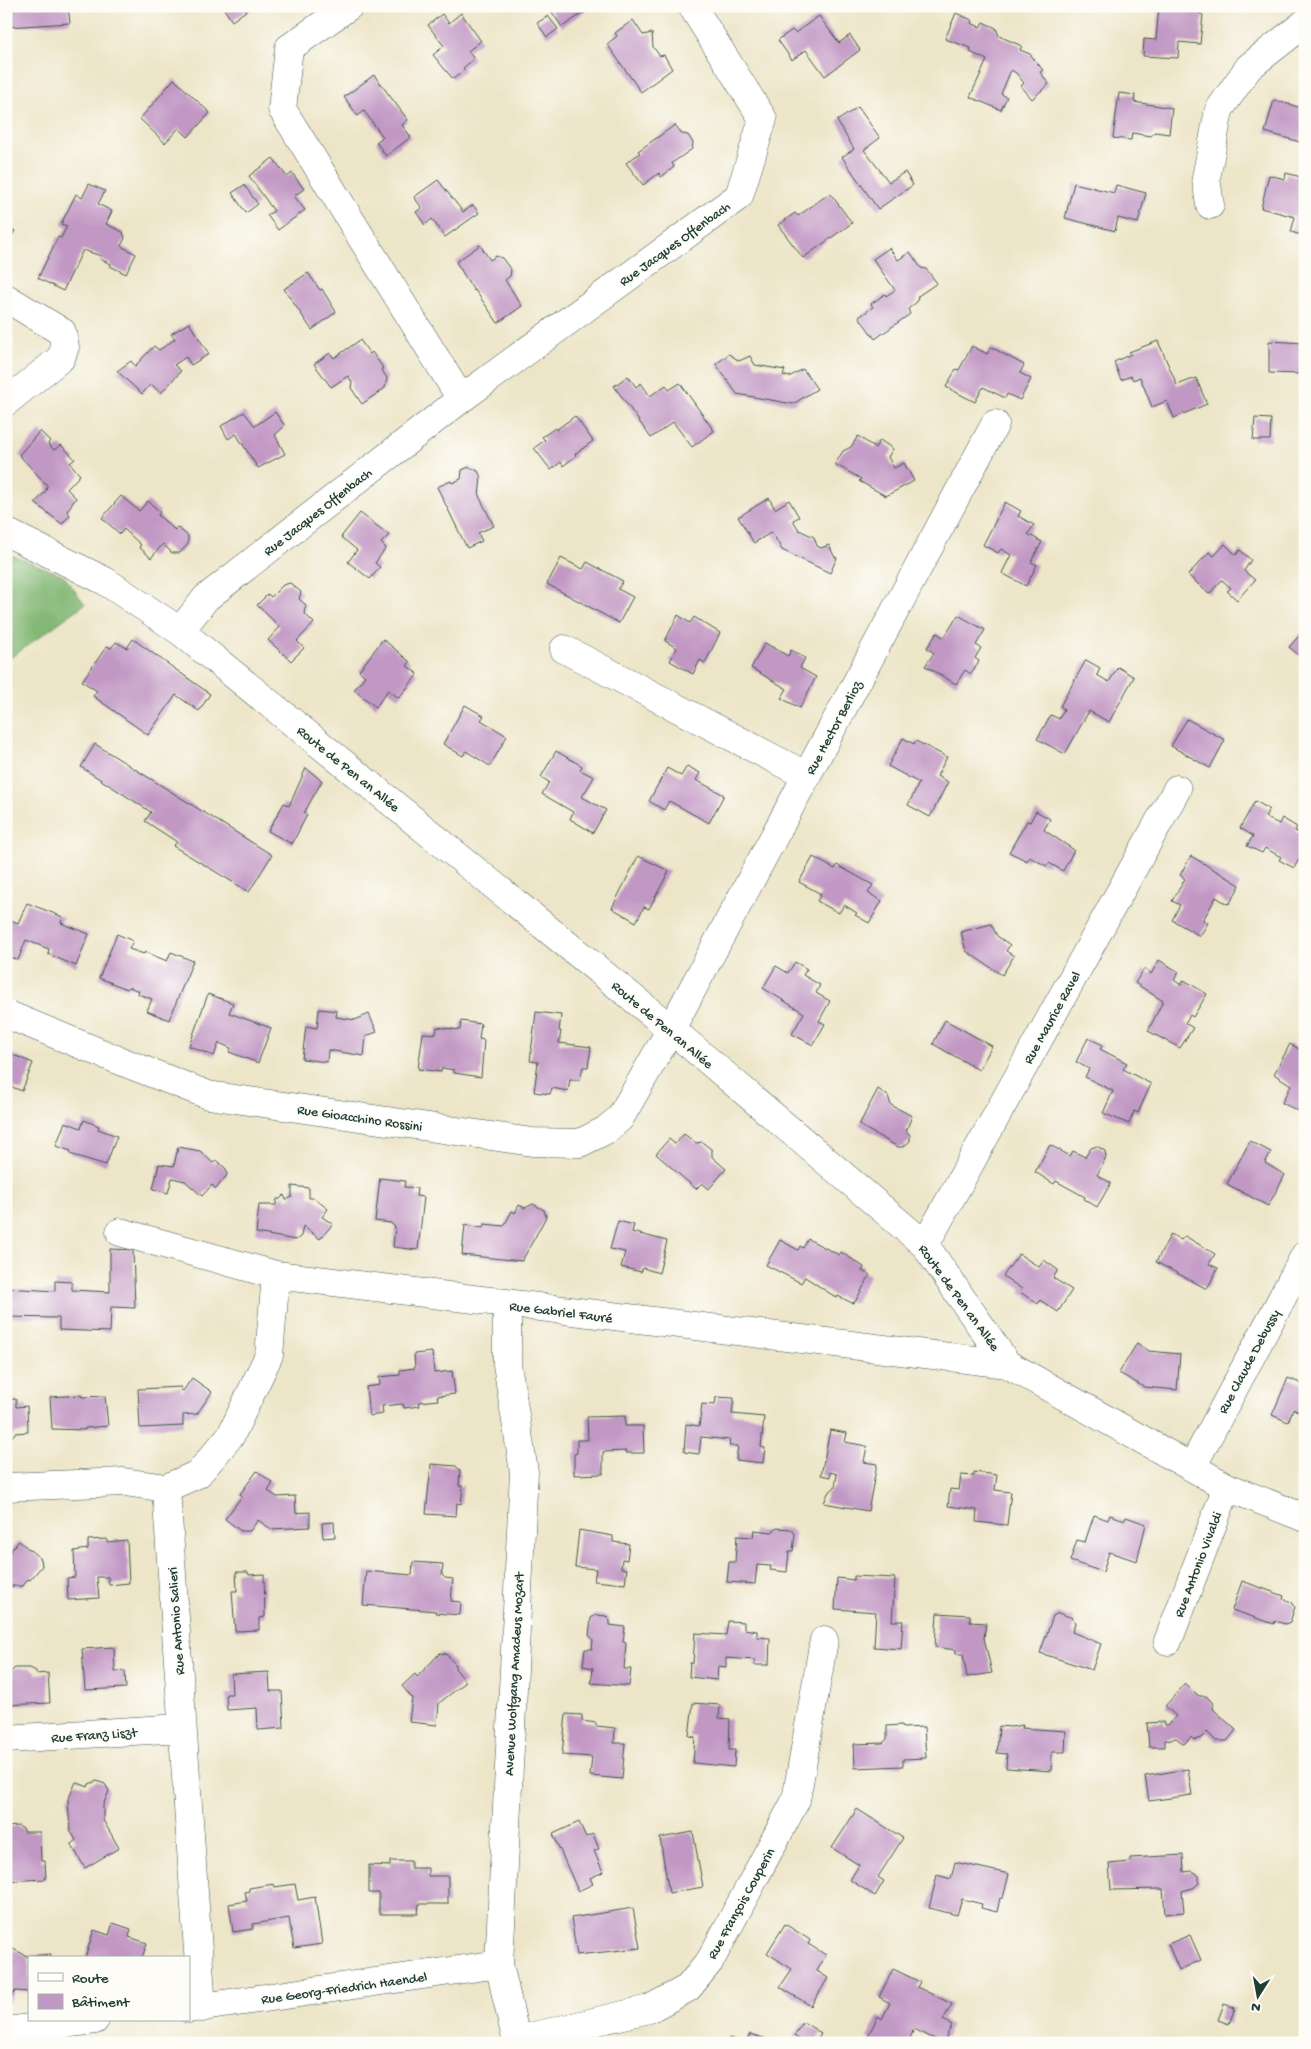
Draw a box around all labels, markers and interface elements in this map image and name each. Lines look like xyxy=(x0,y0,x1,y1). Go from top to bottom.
street label: Rue Jacques Offenbach xyxy=(617,199,735,291)
street label: Rue Jacques Offenbach xyxy=(261,465,377,561)
street label: Rue Hector Berlioz xyxy=(803,677,868,778)
street label: Route de Pen an Allée xyxy=(292,723,403,817)
street label: Rue Maurice Ravel xyxy=(1021,969,1086,1068)
street label: Route de Pen an Allée xyxy=(607,978,716,1074)
street label: Rue Gioacchino Rossini xyxy=(296,1102,423,1137)
street label: Route de Pen an Allée xyxy=(914,1242,1003,1356)
street label: Rue Gabriel Fauré xyxy=(508,1299,614,1328)
street label: Rue Claude Debussy xyxy=(1216,1307,1285,1417)
street label: Rue Antonio Vivaldi xyxy=(1171,1510,1227,1620)
street label: Rue Antonio Salieri xyxy=(165,1566,190,1675)
street label: Avenue Wolfgang Amadeus Mozart xyxy=(502,1571,529,1776)
street label: Rue Franz Liszt xyxy=(51,1725,139,1748)
street label: Rue François Couperin xyxy=(705,1845,780,1963)
legend xyxy=(28,1956,190,2022)
street label: Rue Georg-Friedrich Haendel xyxy=(260,1969,428,2010)
text: Route xyxy=(72,1970,109,1988)
north arrow xyxy=(1234,1972,1284,2022)
text: Bâtiment xyxy=(71,1994,131,2012)
text: N xyxy=(1250,1997,1262,2016)

